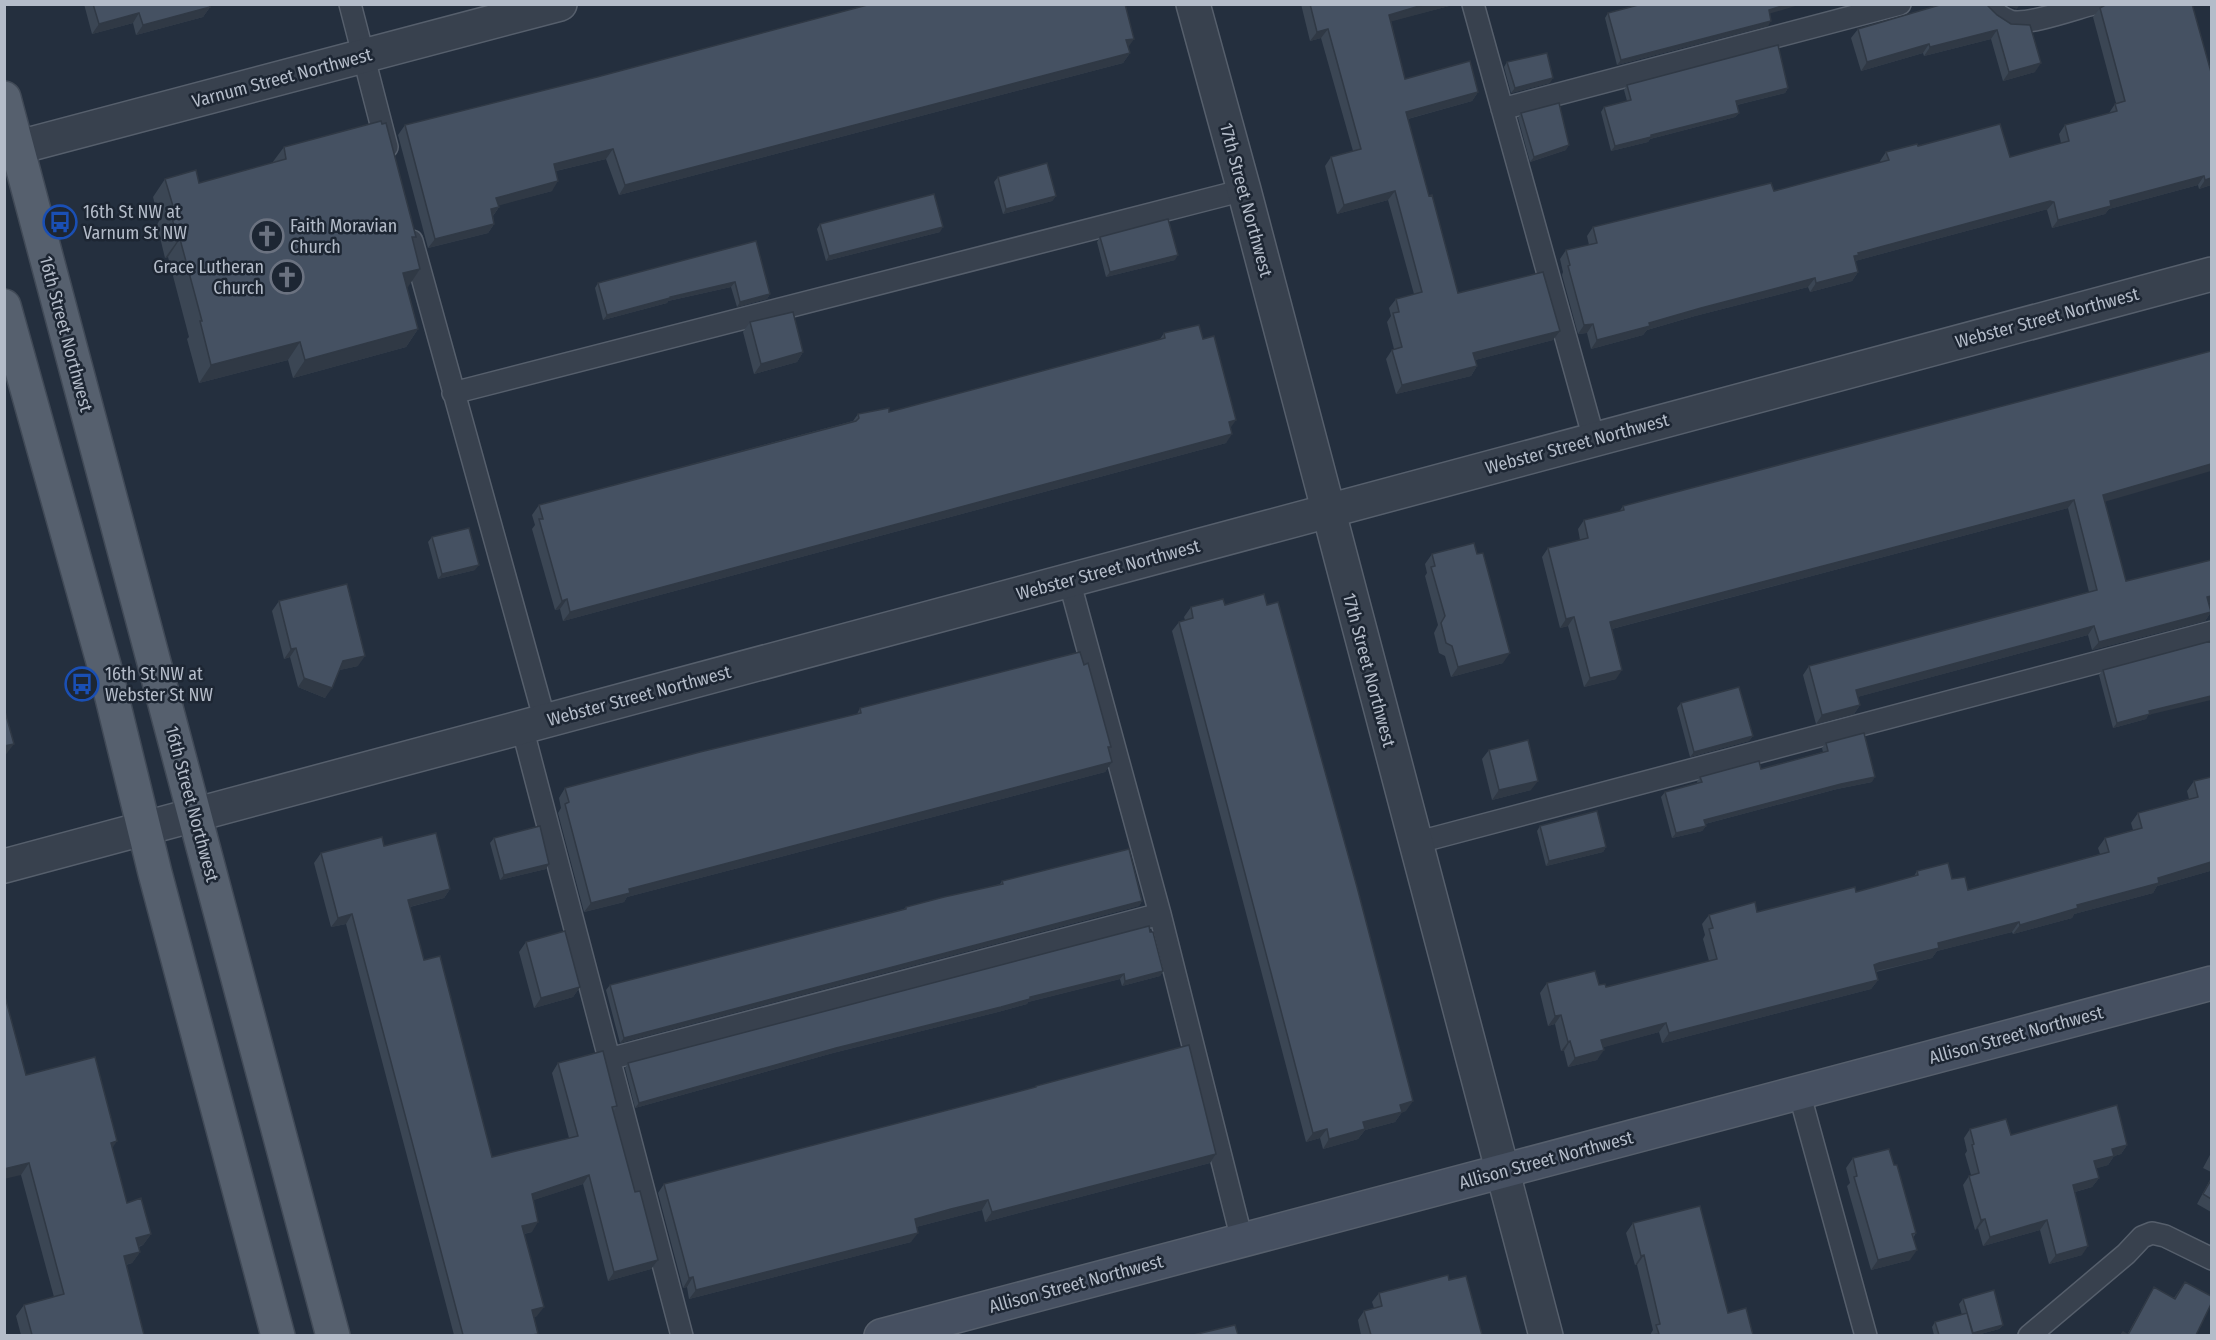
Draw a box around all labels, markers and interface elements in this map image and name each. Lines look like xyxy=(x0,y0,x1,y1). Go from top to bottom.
street label: Varnum Street Northwest xyxy=(190,43,374,113)
street label: 17th Street Northwest xyxy=(1215,120,1277,280)
place label: 16th St NW at Varnum St NW xyxy=(83,201,187,244)
bus stop icon: 16th St NW at Varnum St NW xyxy=(42,204,78,240)
place label: Faith Moravian Church xyxy=(290,215,397,258)
church icon: Faith Moravian Church xyxy=(249,218,285,254)
street label: 16th Street Northwest xyxy=(35,254,97,414)
place label: Grace Lutheran Church xyxy=(153,256,264,299)
church icon: Grace Lutheran Church xyxy=(269,259,305,295)
street label: Webster Street Northwest xyxy=(1953,283,2141,353)
street label: Webster Street Northwest xyxy=(1483,409,1671,479)
street label: Webster Street Northwest xyxy=(1014,535,1202,605)
street label: 17th Street Northwest xyxy=(1338,590,1400,750)
street label: Webster Street Northwest xyxy=(545,661,733,731)
place label: 16th St NW at Webster St NW xyxy=(105,663,213,706)
bus stop icon: 16th St NW at Webster St NW xyxy=(64,666,100,702)
street label: 16th Street Northwest xyxy=(161,724,223,884)
street label: Allison Street Northwest xyxy=(1927,1001,2105,1069)
street label: Allison Street Northwest xyxy=(1457,1126,1635,1194)
street label: Allison Street Northwest xyxy=(987,1250,1165,1318)

